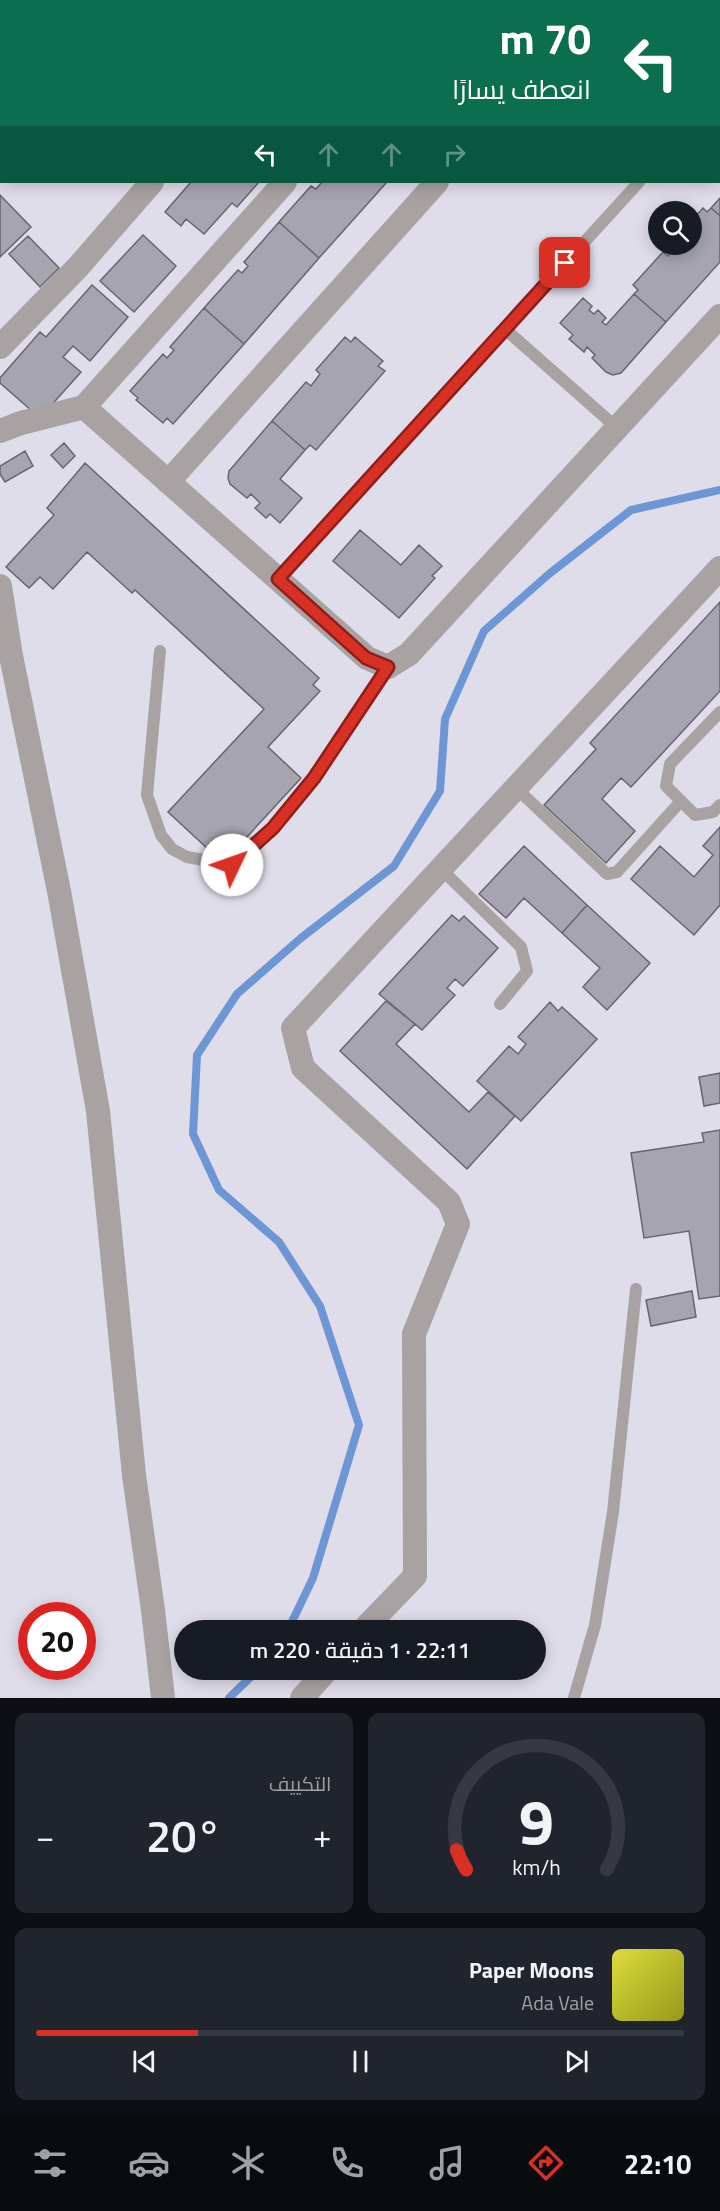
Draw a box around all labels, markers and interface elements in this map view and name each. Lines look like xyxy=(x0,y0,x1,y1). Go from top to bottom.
text: 70 m xyxy=(499,6,591,70)
icon: left xyxy=(612,24,690,102)
text: انعطف يسارًا xyxy=(452,68,591,109)
icon: left xyxy=(249,138,282,171)
icon: ahead xyxy=(312,138,345,171)
icon: ahead xyxy=(375,138,408,171)
icon: right xyxy=(438,138,471,171)
map controls xyxy=(648,201,702,255)
button: search xyxy=(648,201,702,255)
pin xyxy=(539,237,590,288)
icon: arrive xyxy=(548,246,581,279)
position arrow xyxy=(200,833,264,897)
speed limit sign: 20 xyxy=(18,1602,96,1680)
text: 22:11 · 1 دقيقة · 220 m xyxy=(250,1633,470,1667)
text: التكييف xyxy=(269,1768,332,1799)
text: 9 xyxy=(519,1773,554,1868)
text: 20° xyxy=(146,1801,222,1869)
text: − xyxy=(36,1811,54,1861)
text: + xyxy=(313,1811,331,1861)
text: km/h xyxy=(512,1851,561,1883)
text: Paper Moons xyxy=(469,1953,594,1987)
text: Ada Vale xyxy=(521,1987,594,2018)
icon: previous xyxy=(128,2045,161,2078)
icon: pause xyxy=(344,2045,377,2078)
icon: next xyxy=(560,2045,593,2078)
icon: filters xyxy=(29,2142,71,2184)
icon: car xyxy=(128,2142,170,2184)
icon: climate xyxy=(227,2142,269,2184)
icon: phone xyxy=(326,2142,368,2184)
icon: music xyxy=(426,2142,468,2184)
icon: directions xyxy=(525,2142,567,2184)
text: 22:10 xyxy=(624,2143,691,2184)

